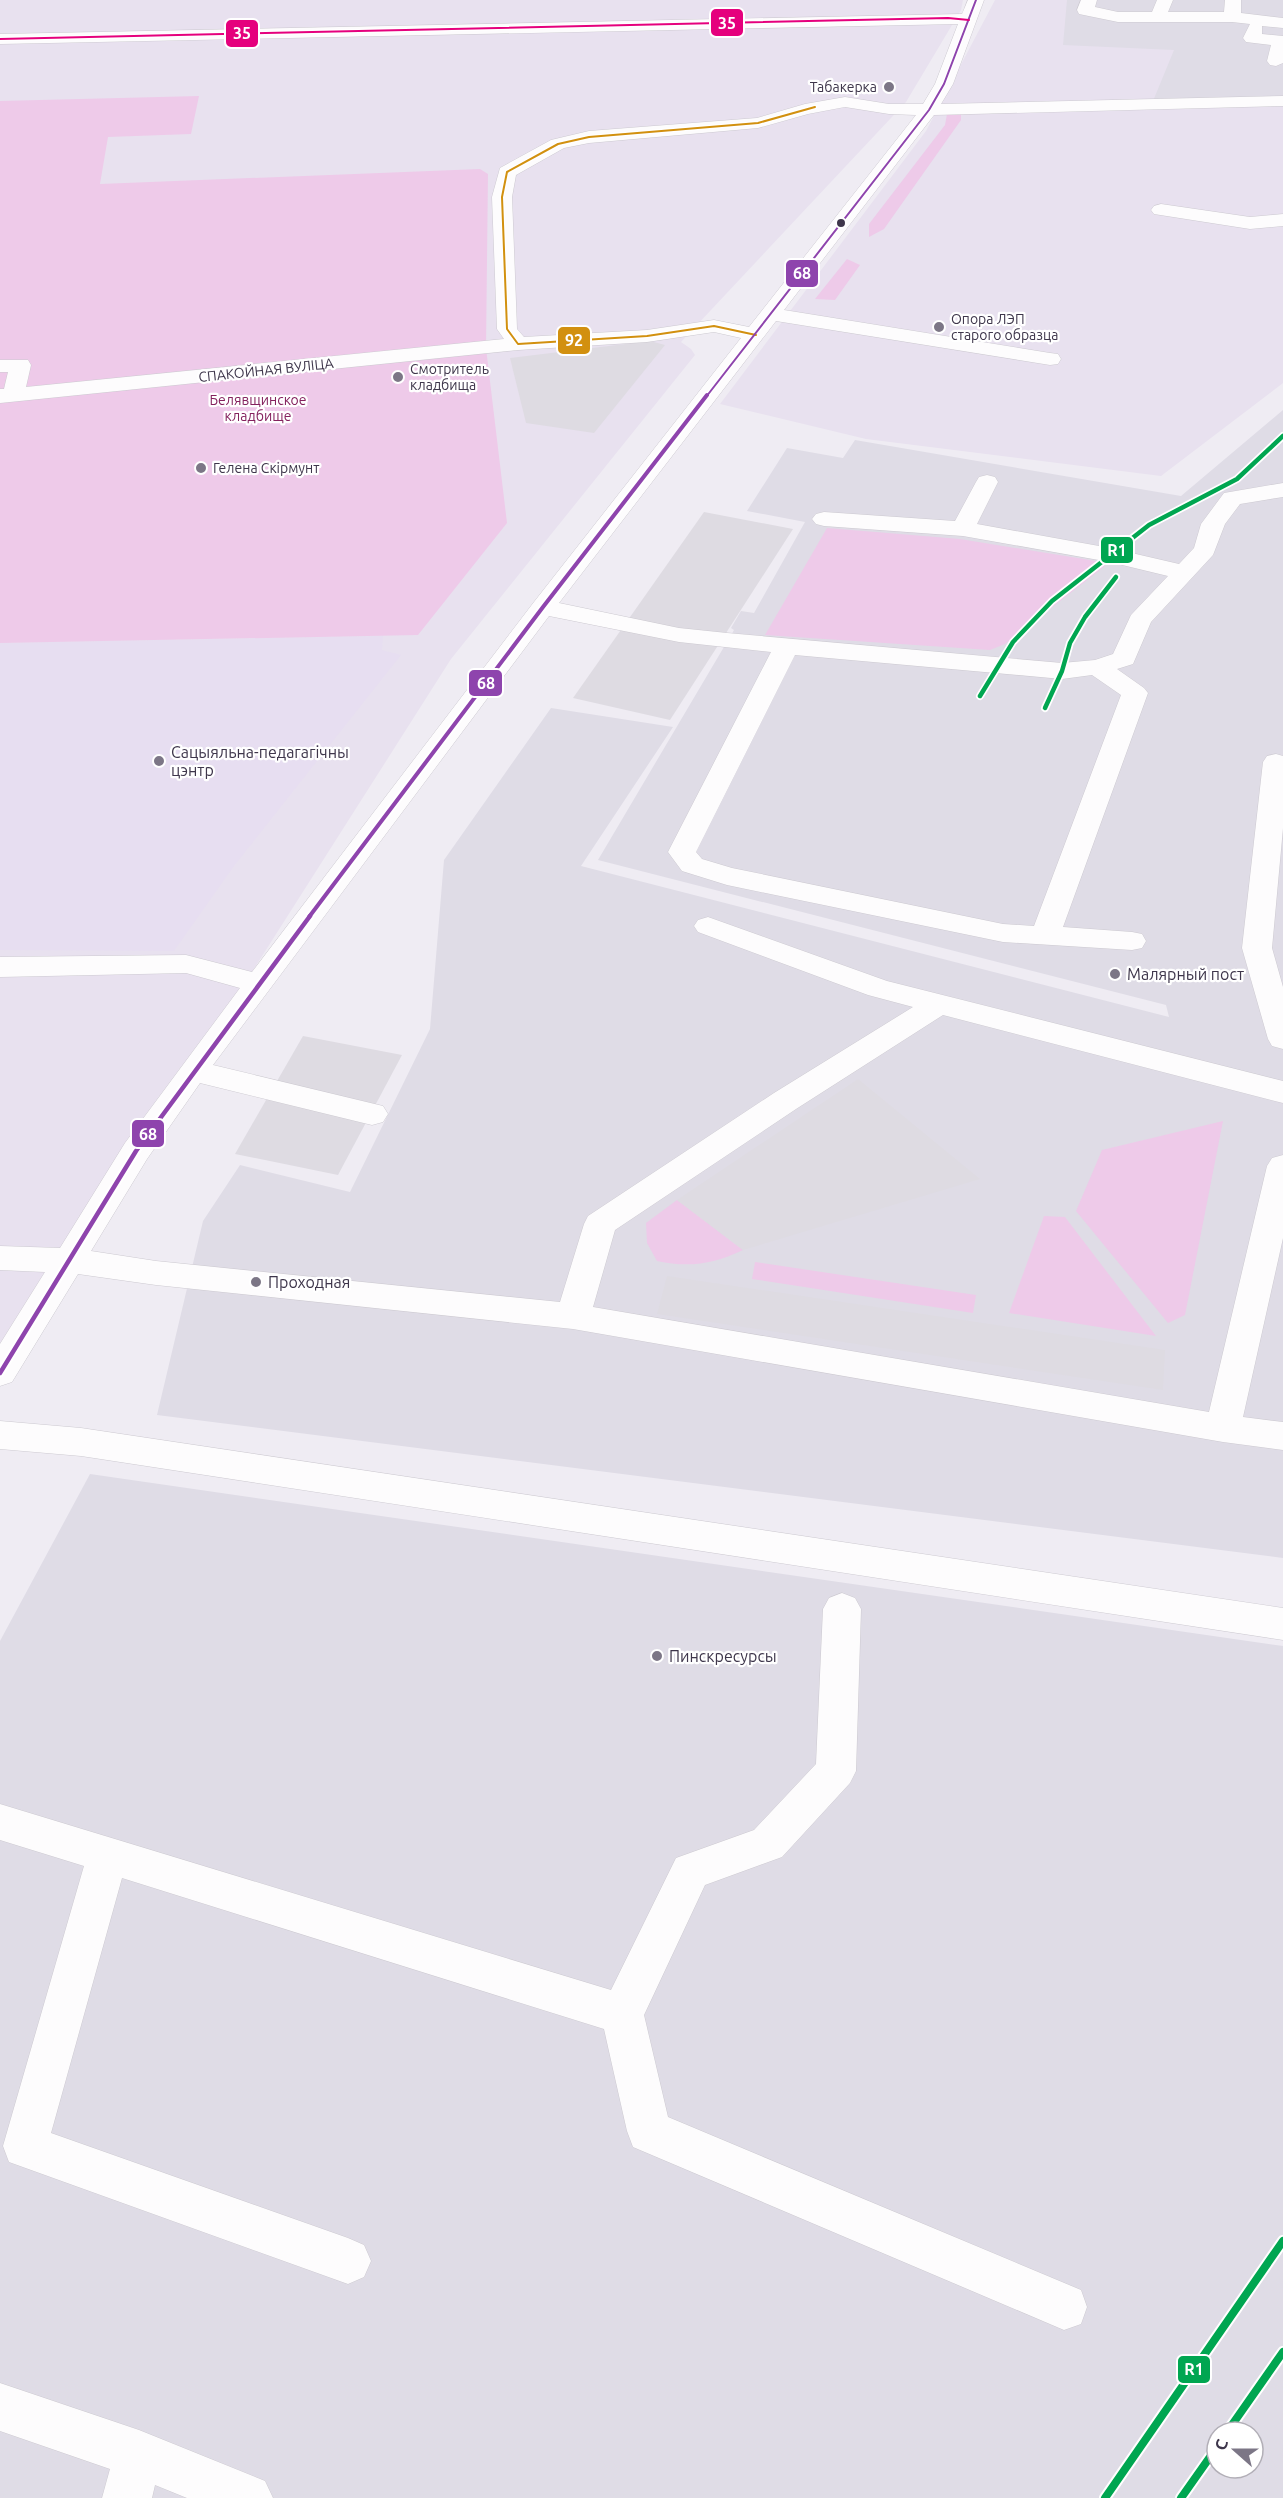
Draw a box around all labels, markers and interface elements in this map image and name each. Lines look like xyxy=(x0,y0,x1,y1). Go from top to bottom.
line badge: 35 xyxy=(710,8,744,37)
text: 35 xyxy=(718,14,736,32)
line badge: 35 xyxy=(225,19,259,48)
text: 35 xyxy=(233,24,251,42)
place label: Табакерка xyxy=(810,79,877,95)
marker: Табакерка xyxy=(882,80,896,94)
unlabelled marker xyxy=(835,217,847,229)
line badge: 68 xyxy=(785,259,819,288)
text: 68 xyxy=(793,264,811,282)
place label: Опора ЛЭП старого образца xyxy=(951,311,1058,343)
marker: Опора ЛЭП старого образца xyxy=(932,320,946,334)
line badge: 92 xyxy=(557,326,591,355)
text: 92 xyxy=(565,331,583,349)
street label: СПАКОЙНАЯ ВУЛІЦА xyxy=(198,354,334,385)
place label: Смотритель кладбища xyxy=(410,361,489,393)
marker: Смотритель кладбища xyxy=(391,370,405,384)
park label: Белявщинское кладбище xyxy=(209,392,307,424)
place label: Гелена Скірмунт xyxy=(213,460,320,476)
marker: Гелена Скірмунт xyxy=(194,461,208,475)
line badge: R1 xyxy=(1100,536,1134,564)
text: R1 xyxy=(1107,541,1127,559)
line badge: 68 xyxy=(468,669,503,697)
text: 68 xyxy=(477,674,495,692)
place label: Сацыяльна-педагагічны цэнтр xyxy=(171,743,349,779)
marker: Сацыяльна-педагагічны цэнтр xyxy=(152,754,166,768)
place label: Малярный пост xyxy=(1127,965,1244,983)
marker: Малярный пост xyxy=(1108,967,1122,981)
line badge: 68 xyxy=(131,1119,165,1148)
text: 68 xyxy=(139,1125,157,1143)
place label: Проходная xyxy=(268,1273,350,1291)
marker: Проходная xyxy=(249,1275,263,1289)
place label: Пинскресурсы xyxy=(669,1647,777,1665)
marker: Пинскресурсы xyxy=(650,1649,664,1663)
line badge: R1 xyxy=(1177,2355,1211,2384)
text: R1 xyxy=(1184,2360,1204,2378)
north arrow xyxy=(1205,2420,1265,2480)
text: С xyxy=(1211,2437,1231,2453)

